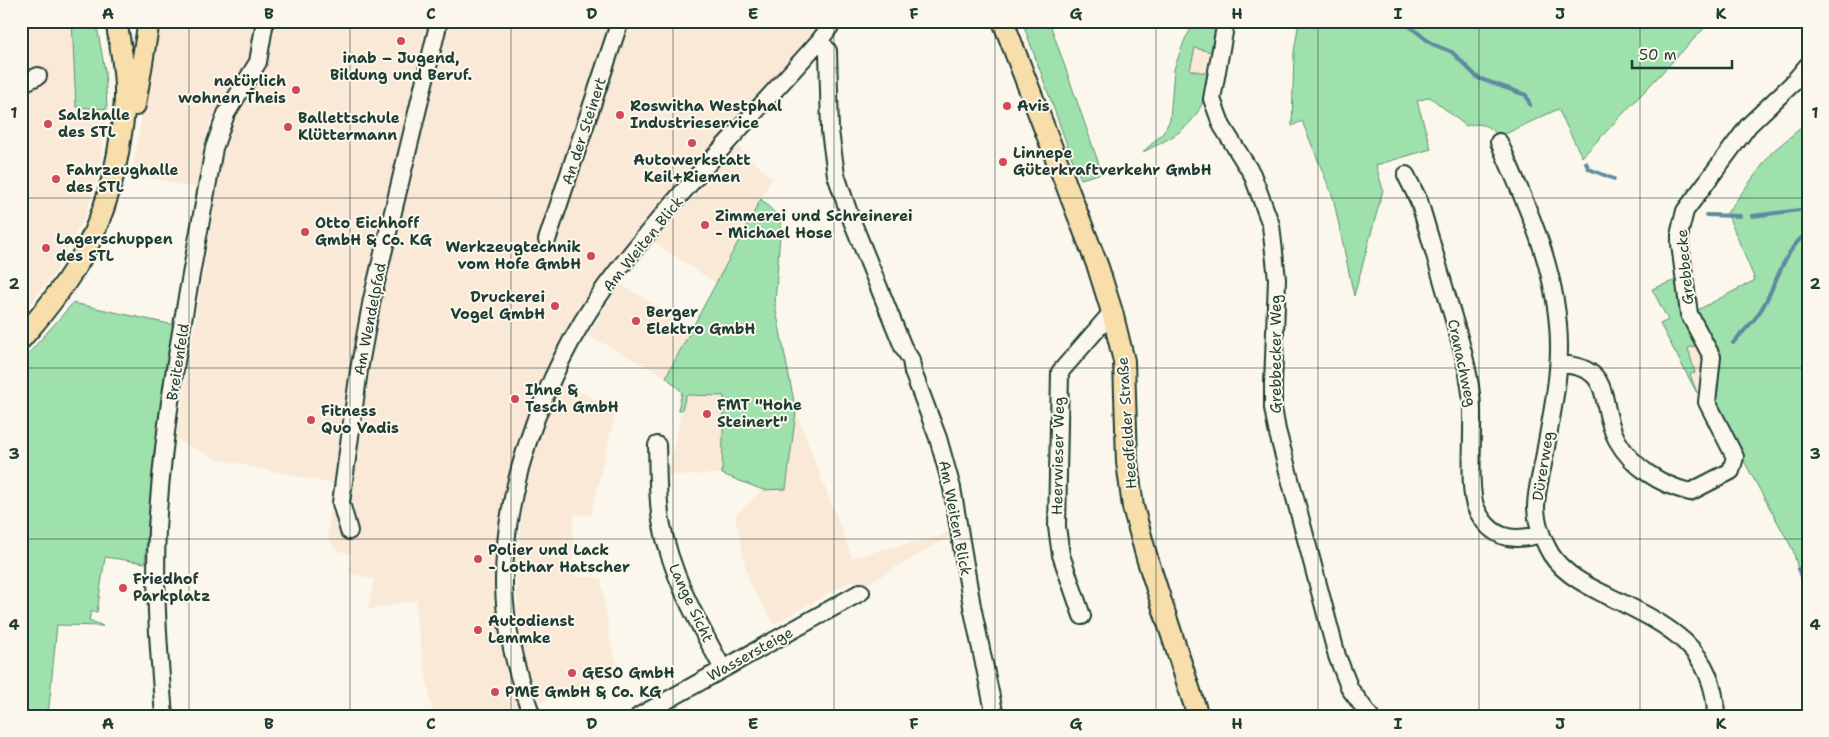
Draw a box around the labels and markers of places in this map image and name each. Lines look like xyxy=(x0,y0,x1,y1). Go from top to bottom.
marker: inab – Jugend, Bildung und Beruf. xyxy=(395,35,407,47)
place label: inab – Jugend, Bildung und Beruf. xyxy=(330,48,472,85)
place label: natürlich wohnen Theis xyxy=(178,71,286,108)
marker: natürlich wohnen Theis xyxy=(290,84,302,96)
place label: Roswitha Westphal Industrieservice xyxy=(630,96,782,133)
place label: Avis xyxy=(1017,96,1050,116)
marker: Avis xyxy=(1001,100,1013,112)
place label: Salzhalle des STL xyxy=(58,105,130,142)
place label: Ballettschule Klüttermann xyxy=(298,108,400,145)
marker: Roswitha Westphal Industrieservice xyxy=(614,109,626,121)
marker: Salzhalle des STL xyxy=(42,118,54,130)
marker: Ballettschule Klüttermann xyxy=(282,121,294,133)
marker: Autowerkstatt Keil+Riemen xyxy=(686,137,698,149)
place label: Linnepe Güterkraftverkehr GmbH xyxy=(1013,143,1212,180)
place label: Autowerkstatt Keil+Riemen xyxy=(633,150,751,187)
marker: Linnepe Güterkraftverkehr GmbH xyxy=(997,156,1009,168)
place label: Fahrzeughalle des STL xyxy=(66,160,178,197)
marker: Fahrzeughalle des STL xyxy=(50,173,62,185)
place label: Zimmerei und Schreinerei - Michael Hose xyxy=(715,206,913,243)
place label: Otto Eichhoff GmbH & Co. KG xyxy=(315,213,432,250)
marker: Zimmerei und Schreinerei - Michael Hose xyxy=(699,219,711,231)
marker: Otto Eichhoff GmbH & Co. KG xyxy=(299,226,311,238)
place label: Lagerschuppen des STL xyxy=(56,229,173,266)
place label: Werkzeugtechnik vom Hofe GmbH xyxy=(445,237,581,274)
marker: Lagerschuppen des STL xyxy=(40,242,52,254)
marker: Werkzeugtechnik vom Hofe GmbH xyxy=(585,250,597,262)
place label: Druckerei Vogel GmbH xyxy=(450,287,545,324)
marker: Druckerei Vogel GmbH xyxy=(549,300,561,312)
place label: Berger Elektro GmbH xyxy=(646,302,755,339)
marker: Berger Elektro GmbH xyxy=(630,315,642,327)
place label: Ihne & Tesch GmbH xyxy=(525,380,619,417)
marker: Ihne & Tesch GmbH xyxy=(509,393,521,405)
place label: FMT "Hohe Steinert" xyxy=(717,395,802,432)
place label: Fitness Quo Vadis xyxy=(321,401,399,438)
marker: FMT "Hohe Steinert" xyxy=(701,408,713,420)
marker: Fitness Quo Vadis xyxy=(305,414,317,426)
place label: Polier und Lack - Lothar Hatscher xyxy=(488,540,630,577)
marker: Polier und Lack - Lothar Hatscher xyxy=(472,553,484,565)
place label: Friedhof Parkplatz xyxy=(133,569,210,606)
marker: Friedhof Parkplatz xyxy=(117,582,129,594)
place label: Autodienst Lemmke xyxy=(488,611,575,648)
marker: Autodienst Lemmke xyxy=(472,624,484,636)
place label: GESO GmbH xyxy=(582,663,675,683)
marker: GESO GmbH xyxy=(566,667,578,679)
place label: PME GmbH & Co. KG xyxy=(505,682,661,702)
marker: PME GmbH & Co. KG xyxy=(489,686,501,698)

